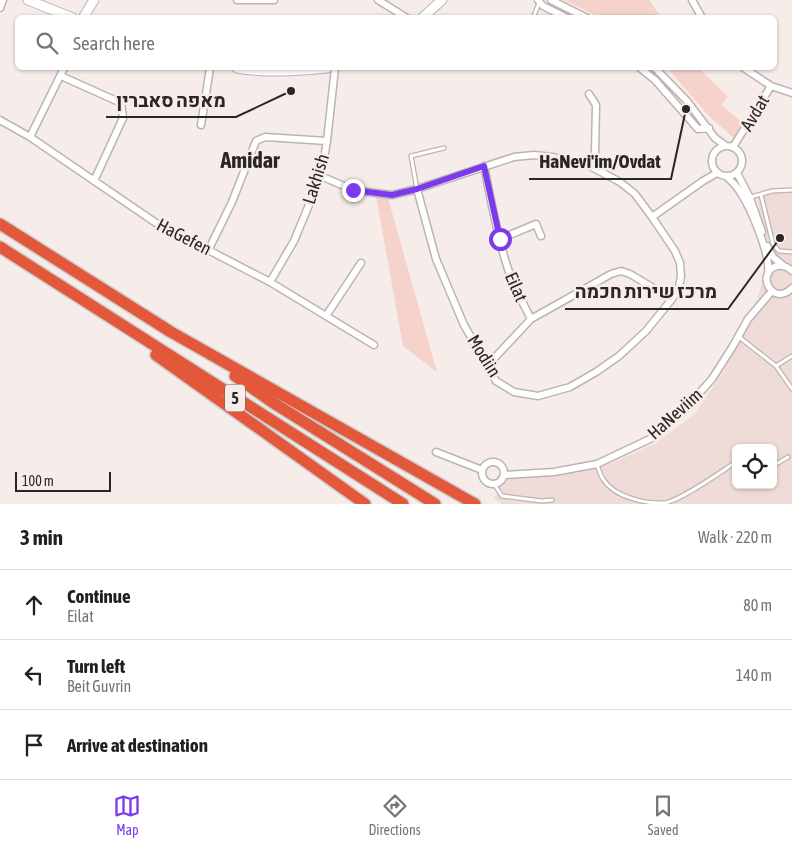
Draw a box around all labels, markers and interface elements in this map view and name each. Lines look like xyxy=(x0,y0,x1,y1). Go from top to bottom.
search box xyxy=(15,15,777,70)
icon: search xyxy=(33,29,61,57)
text: Search here xyxy=(73,32,155,54)
callout: מאפה סאברין xyxy=(106,83,236,117)
text: מאפה סאברין xyxy=(116,89,226,111)
street label: Avdat xyxy=(736,91,773,135)
callout: HaNevi'im/Ovdat xyxy=(529,145,671,179)
district label: Amidar xyxy=(220,147,280,173)
text: HaNevi'im/Ovdat xyxy=(539,150,661,172)
street label: Lakhish xyxy=(298,151,333,206)
route end xyxy=(342,179,365,202)
street label: HaGefen xyxy=(153,214,215,259)
route start xyxy=(489,228,512,251)
street label: Eilat xyxy=(501,269,532,305)
callout: מרכז שירות חכמה xyxy=(565,275,728,309)
text: מרכז שירות חכמה xyxy=(575,280,717,302)
street label: Modiin xyxy=(463,331,506,381)
road number: 5 xyxy=(225,384,245,412)
street label: HaNeviim xyxy=(643,384,706,444)
map controls xyxy=(732,444,777,489)
button: locate xyxy=(732,444,777,489)
scale bar xyxy=(15,469,111,492)
text: 100 m xyxy=(22,473,54,489)
text: 3 min xyxy=(20,525,63,549)
text: Walk · 220 m xyxy=(698,528,772,546)
text: Continue xyxy=(67,585,131,607)
icon: ahead xyxy=(20,591,48,619)
text: 80 m xyxy=(743,596,772,614)
text: Eilat xyxy=(67,607,94,625)
text: Turn left xyxy=(67,655,125,677)
icon: left xyxy=(20,661,48,689)
text: 140 m xyxy=(736,666,772,684)
text: Beit Guvrin xyxy=(67,677,131,695)
icon: arrive xyxy=(20,731,48,759)
text: Arrive at destination xyxy=(67,734,208,756)
tab: Map xyxy=(113,792,141,838)
tab: Directions xyxy=(368,792,421,838)
tab: Saved xyxy=(648,792,679,838)

